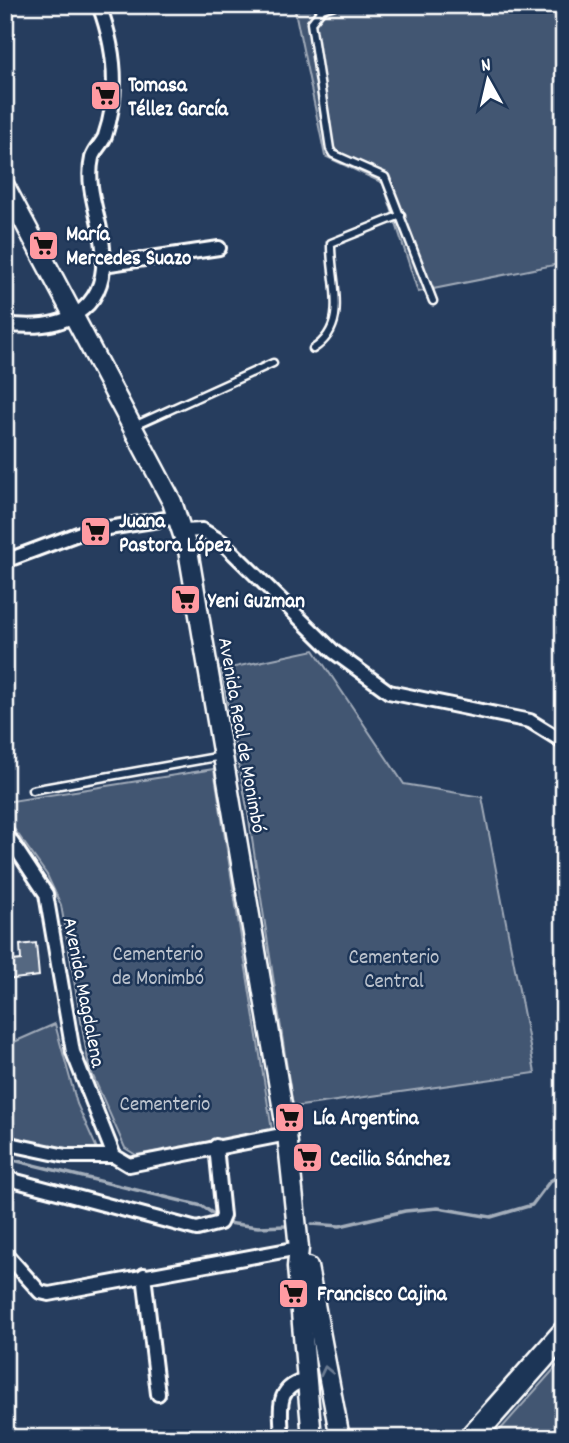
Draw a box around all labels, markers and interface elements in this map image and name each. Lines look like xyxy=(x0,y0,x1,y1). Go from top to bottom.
north arrow xyxy=(454,46,524,116)
text: N xyxy=(480,53,493,81)
place label: Tomasa Téllez García xyxy=(128,72,229,126)
supermarket icon: Tomasa Téllez García xyxy=(88,79,122,113)
place label: María Mercedes Suazo xyxy=(66,221,191,275)
supermarket icon: María Mercedes Suazo xyxy=(26,228,60,262)
place label: Juana Pastora López xyxy=(119,508,233,562)
supermarket icon: Juana Pastora López xyxy=(79,515,113,549)
supermarket icon: Yeni Guzman xyxy=(168,583,202,617)
place label: Yeni Guzman xyxy=(207,588,305,618)
street label: Avenida Real de Monimbó xyxy=(208,635,272,836)
street label: Avenida Magdalena xyxy=(53,915,112,1071)
park label: Cementerio de Monimbó xyxy=(112,941,204,995)
park label: Cementerio Central xyxy=(349,944,439,998)
park label: Cementerio xyxy=(120,1091,210,1121)
supermarket icon: Lía Argentina xyxy=(273,1100,307,1134)
place label: Lía Argentina xyxy=(313,1105,420,1135)
supermarket icon: Cecilia Sánchez xyxy=(290,1141,324,1175)
place label: Cecilia Sánchez xyxy=(330,1146,451,1176)
supermarket icon: Francisco Cajina xyxy=(277,1276,311,1310)
place label: Francisco Cajina xyxy=(317,1281,448,1311)
one-way arrow xyxy=(319,1365,334,1377)

